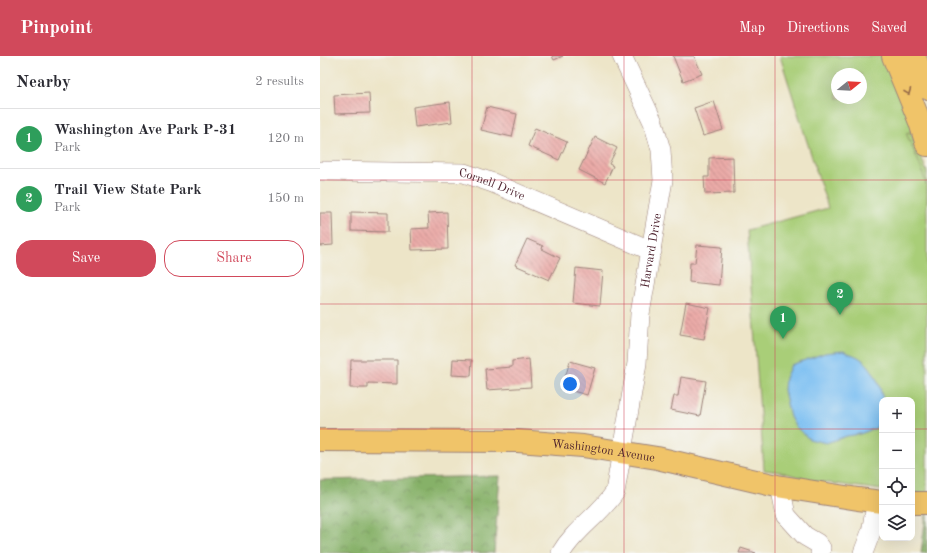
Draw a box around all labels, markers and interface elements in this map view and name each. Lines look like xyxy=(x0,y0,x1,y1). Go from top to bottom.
text: Pinpoint xyxy=(20,19,93,38)
text: Map xyxy=(739,21,765,35)
text: Directions xyxy=(787,21,849,35)
text: Saved xyxy=(871,21,907,35)
north arrow xyxy=(831,68,867,104)
text: Nearby xyxy=(16,74,71,91)
text: 2 results xyxy=(255,75,304,88)
one-way arrow xyxy=(903,89,911,96)
text: Washington Ave Park P-31 xyxy=(54,123,236,138)
text: 1 xyxy=(25,132,33,145)
text: 120 m xyxy=(267,132,304,145)
text: Park xyxy=(54,141,81,154)
street label: Cornell Drive xyxy=(459,168,527,203)
text: Trail View State Park xyxy=(54,183,202,198)
text: 2 xyxy=(25,192,33,205)
text: 150 m xyxy=(267,192,304,205)
text: Park xyxy=(54,201,81,214)
street label: Harvard Drive xyxy=(640,212,664,289)
button: Save xyxy=(16,240,156,277)
button: Share xyxy=(164,240,304,277)
pin: 2 xyxy=(827,282,853,315)
pin: 1 xyxy=(770,306,796,339)
your location xyxy=(560,374,580,394)
map controls xyxy=(879,397,915,541)
button: + xyxy=(879,397,915,433)
button: − xyxy=(879,433,915,469)
street label: Washington Avenue xyxy=(551,439,656,465)
button: locate xyxy=(879,469,915,505)
button: layers xyxy=(879,505,915,541)

